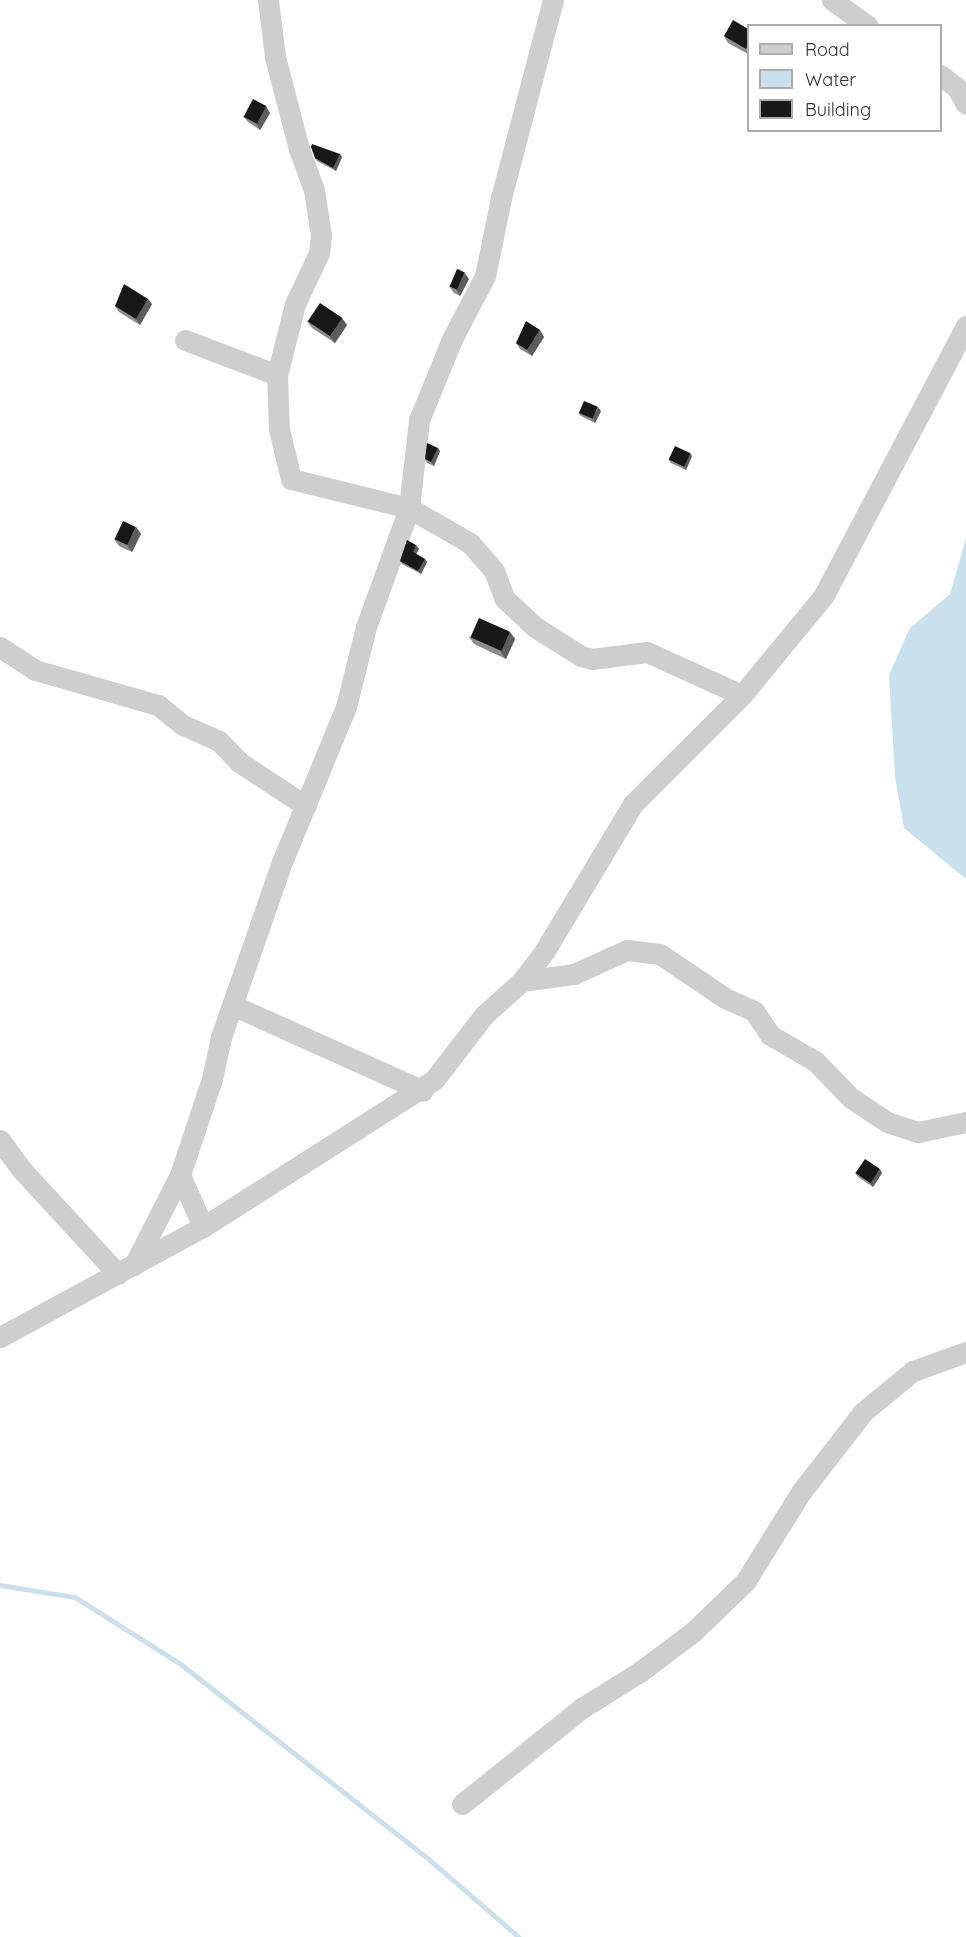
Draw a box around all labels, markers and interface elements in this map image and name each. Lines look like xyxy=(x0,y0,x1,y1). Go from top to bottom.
legend xyxy=(747,24,942,132)
text: Road xyxy=(805,38,850,61)
text: Water xyxy=(805,68,856,91)
text: Building xyxy=(805,98,871,121)

